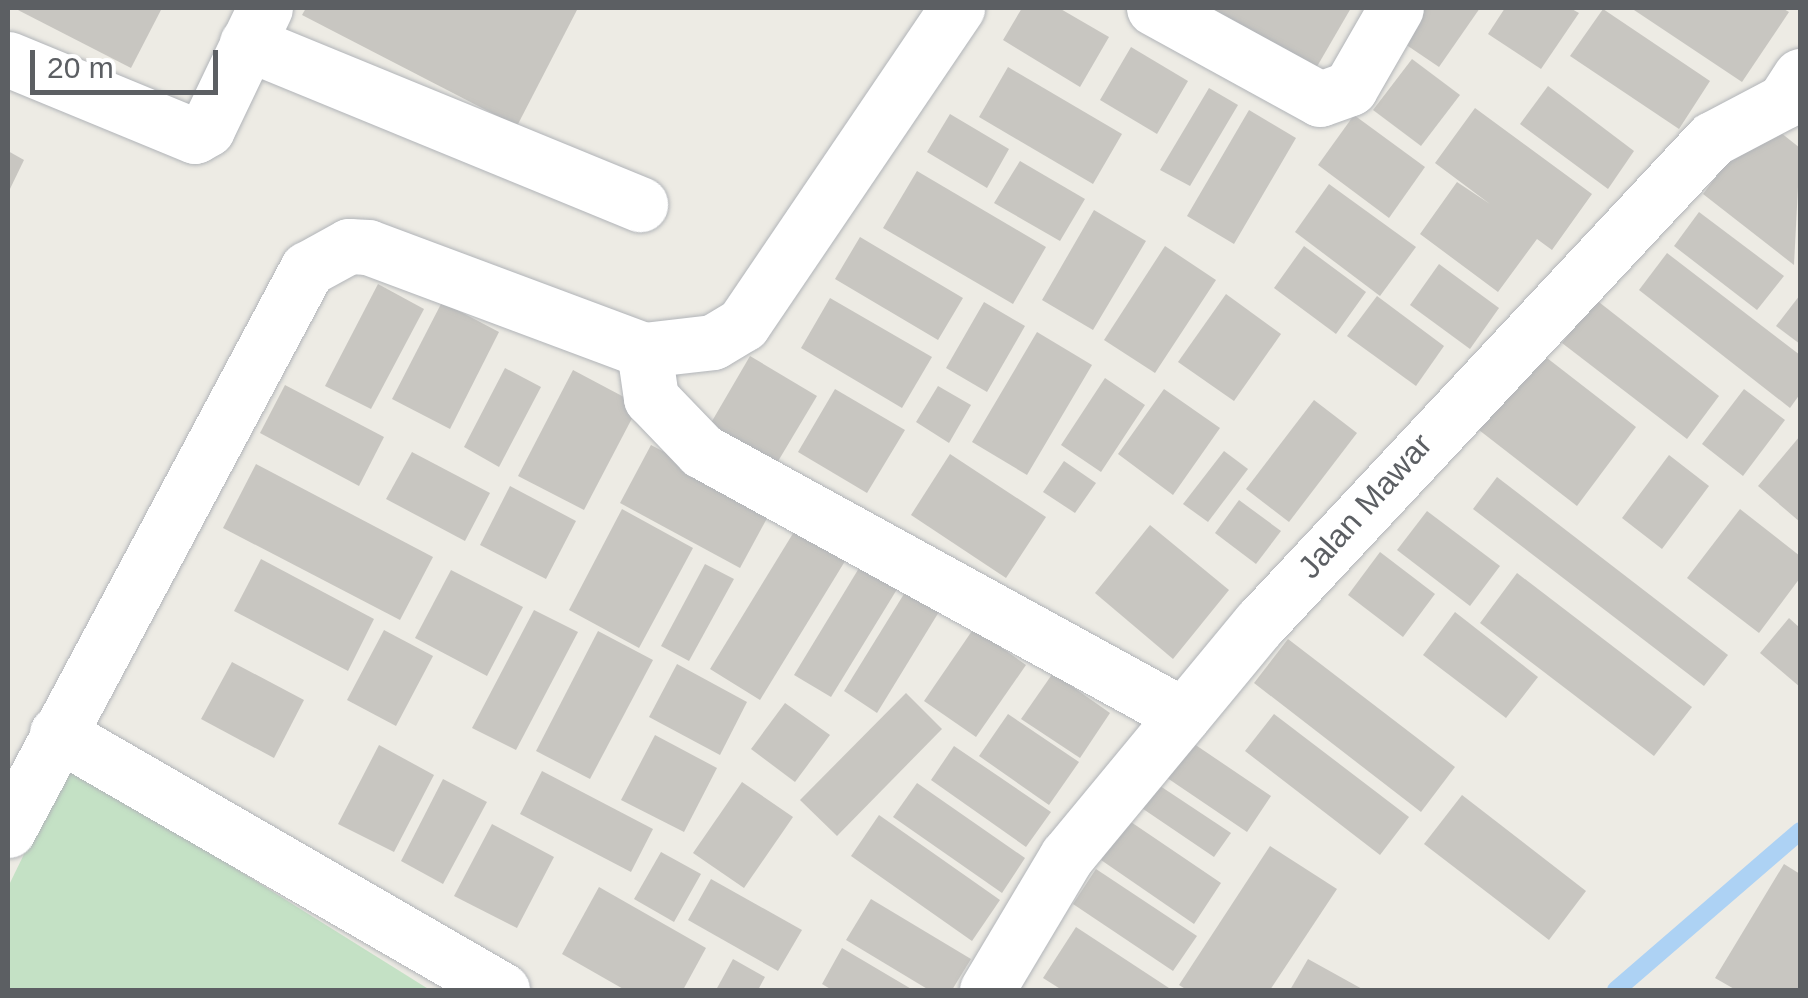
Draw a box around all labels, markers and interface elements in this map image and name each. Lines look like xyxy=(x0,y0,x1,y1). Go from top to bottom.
scale bar xyxy=(35,30,222,92)
text: 20 m xyxy=(47,51,114,84)
street label: Jalan Mawar xyxy=(1290,426,1440,586)

